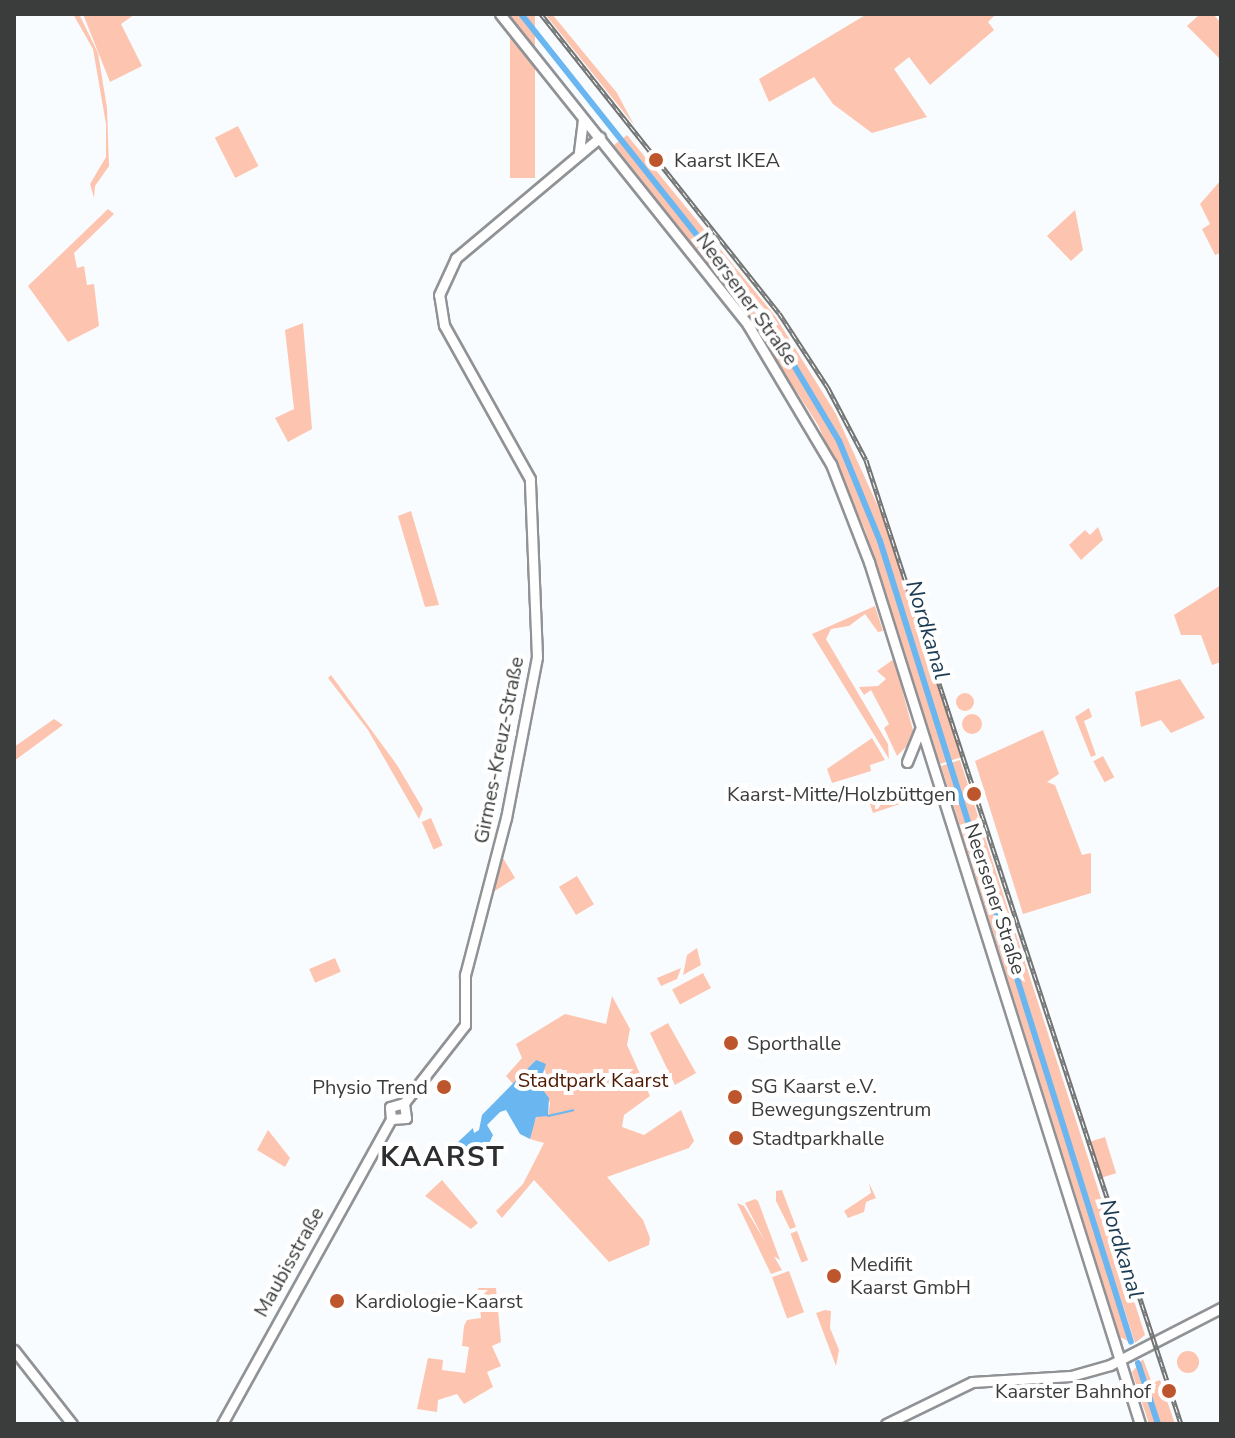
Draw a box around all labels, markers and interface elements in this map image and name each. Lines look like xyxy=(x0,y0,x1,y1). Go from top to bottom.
place label: Kaarst IKEA xyxy=(674,148,780,172)
marker: Kaarst IKEA xyxy=(645,149,667,171)
street label: Neersener Straße xyxy=(691,228,803,370)
water label: Nordkanal xyxy=(899,577,955,683)
street label: Girmes-Kreuz-Straße xyxy=(469,654,529,846)
place label: Kaarst-Mitte/Holzbüttgen xyxy=(727,782,956,806)
marker: Kaarst-Mitte/Holzbüttgen xyxy=(963,783,985,805)
street label: Neersener Straße xyxy=(959,820,1031,978)
place label: Sporthalle xyxy=(747,1031,841,1055)
marker: Sporthalle xyxy=(722,1034,740,1052)
park label: Stadtpark Kaarst xyxy=(518,1068,668,1092)
place label: SG Kaarst e.V. Bewegungszentrum xyxy=(751,1074,931,1121)
place label: Physio Trend xyxy=(312,1075,428,1099)
marker: Physio Trend xyxy=(435,1078,453,1096)
marker: SG Kaarst e.V. Bewegungszentrum xyxy=(726,1088,744,1106)
place label: Stadtparkhalle xyxy=(752,1126,884,1150)
marker: Stadtparkhalle xyxy=(727,1129,745,1147)
district label: KAARST xyxy=(380,1140,506,1174)
water label: Nordkanal xyxy=(1093,1196,1149,1302)
street label: Maubisstraße xyxy=(249,1203,329,1321)
place label: Medifit Kaarst GmbH xyxy=(850,1252,971,1299)
marker: Medifit Kaarst GmbH xyxy=(825,1267,843,1285)
place label: Kardiologie-Kaarst xyxy=(355,1289,522,1313)
marker: Kardiologie-Kaarst xyxy=(326,1290,348,1312)
place label: Kaarster Bahnhof xyxy=(995,1379,1151,1403)
marker: Kaarster Bahnhof xyxy=(1158,1380,1180,1402)

